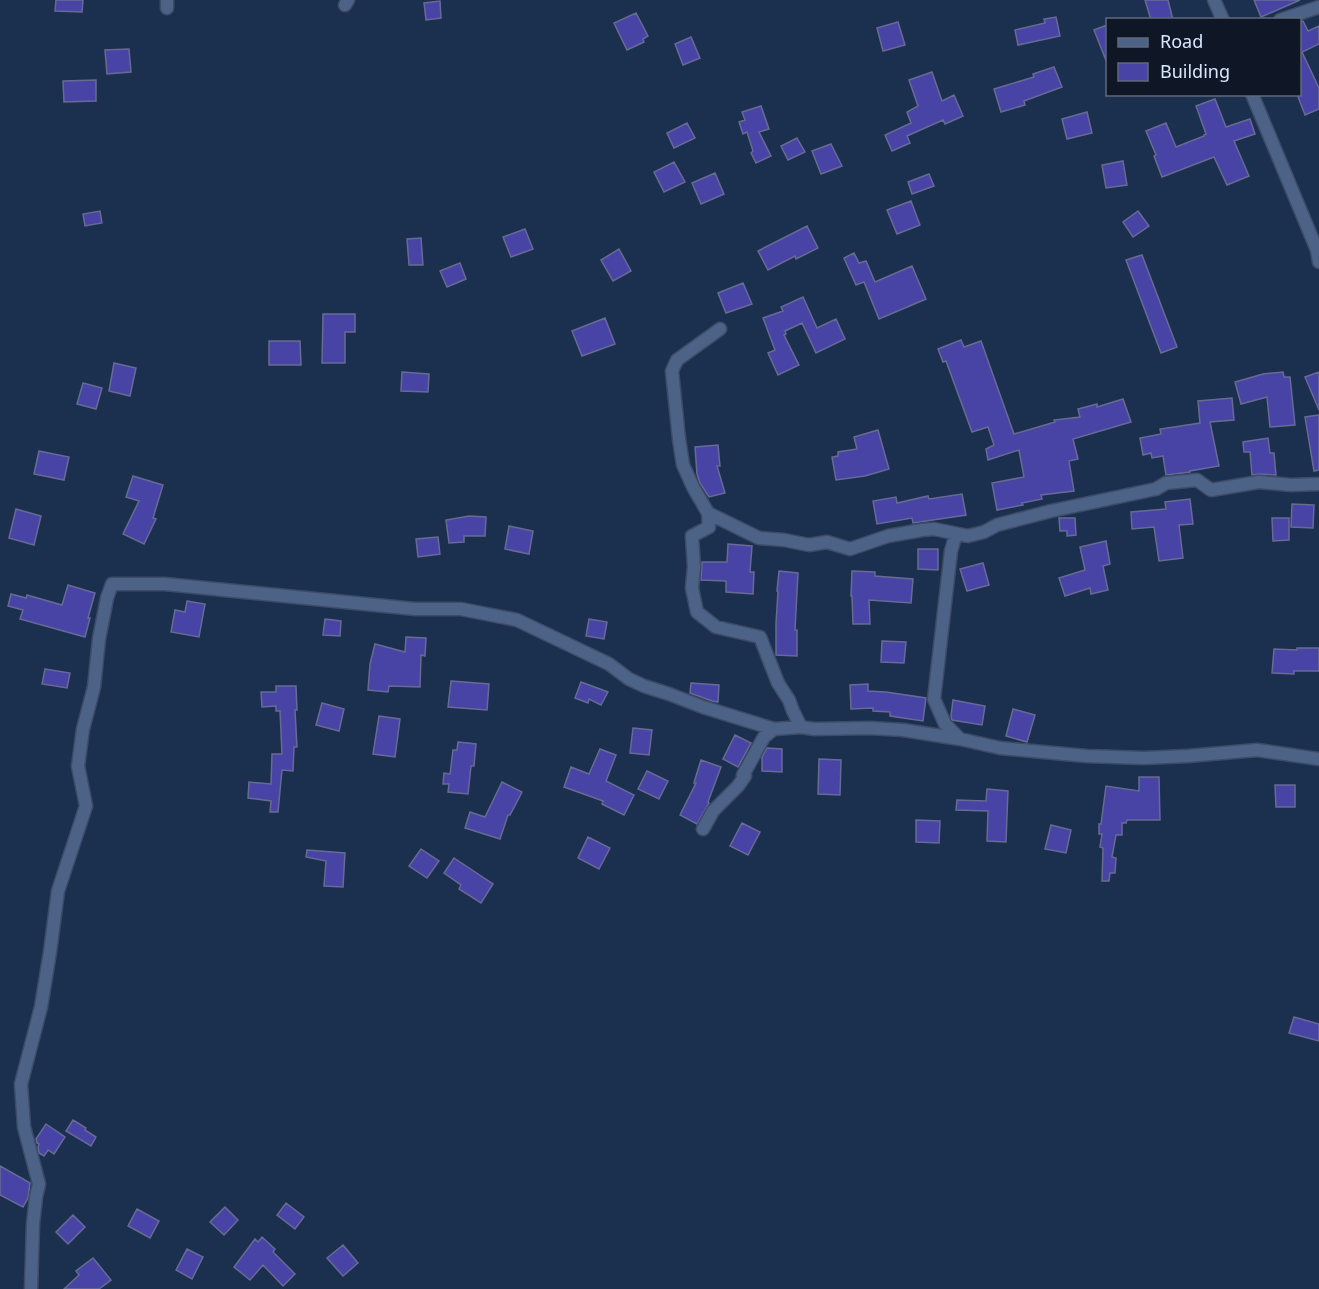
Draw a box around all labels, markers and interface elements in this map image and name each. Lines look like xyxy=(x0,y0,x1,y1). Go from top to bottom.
legend xyxy=(1106,18,1301,96)
text: Road xyxy=(1160,29,1203,53)
text: Building xyxy=(1160,59,1230,83)

